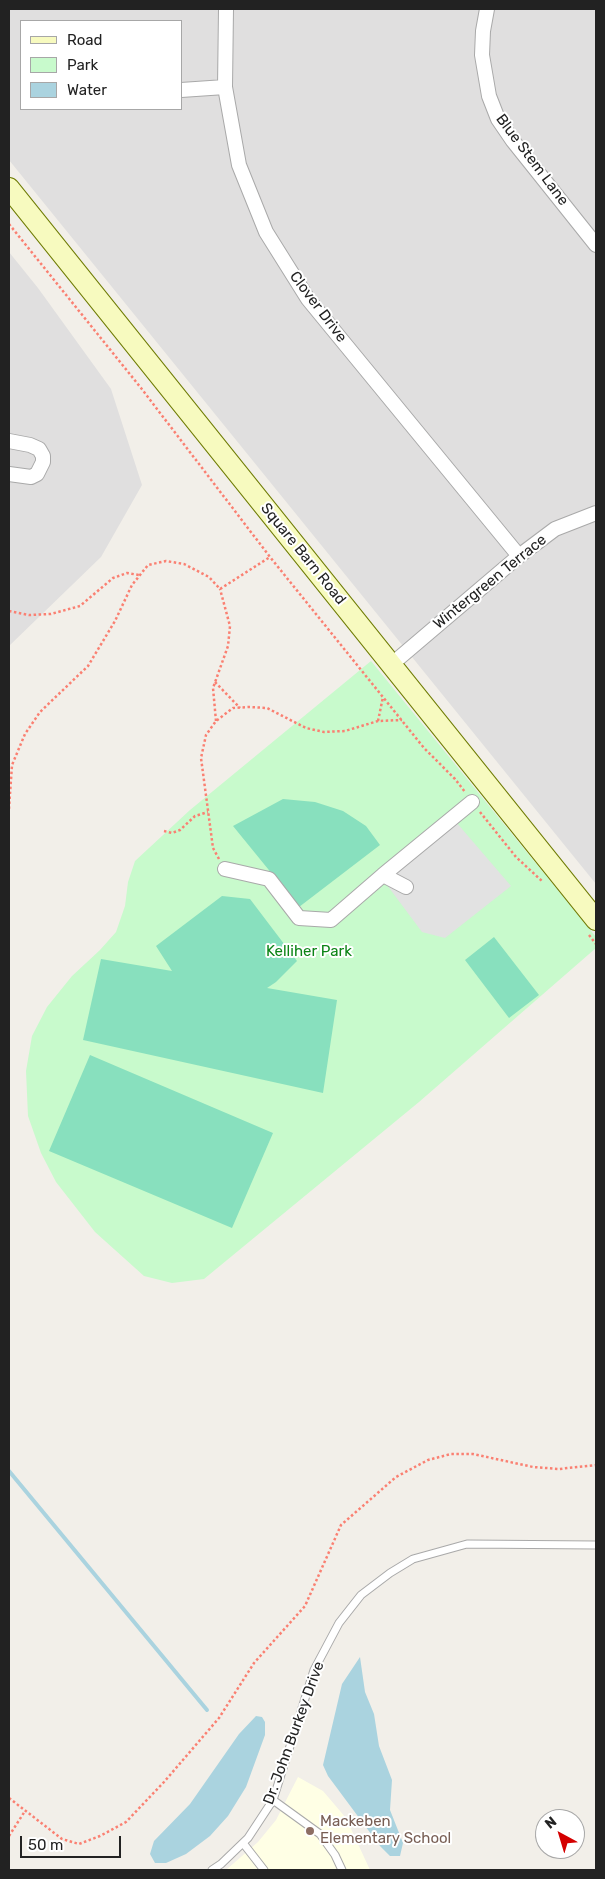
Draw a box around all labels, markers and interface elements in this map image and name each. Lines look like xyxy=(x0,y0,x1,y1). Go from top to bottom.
legend xyxy=(20,20,182,110)
text: Road xyxy=(67,31,103,49)
text: Park xyxy=(67,56,98,74)
text: Water xyxy=(67,81,107,99)
street label: Blue Stem Lane xyxy=(492,111,572,209)
street label: Clover Drive xyxy=(286,268,350,346)
street label: Square Barn Road xyxy=(257,500,349,608)
street label: Wintergreen Terrace xyxy=(430,531,550,633)
park label: Kelliher Park xyxy=(266,943,352,961)
street label: Dr. John Burkey Drive xyxy=(260,1659,328,1807)
north arrow xyxy=(535,1809,585,1859)
place label: Mackeben Elementary School xyxy=(320,1813,451,1848)
text: N xyxy=(542,1813,560,1833)
marker: Mackeben Elementary School xyxy=(304,1825,316,1837)
scale bar xyxy=(22,1826,124,1858)
text: 50 m xyxy=(28,1836,63,1854)

